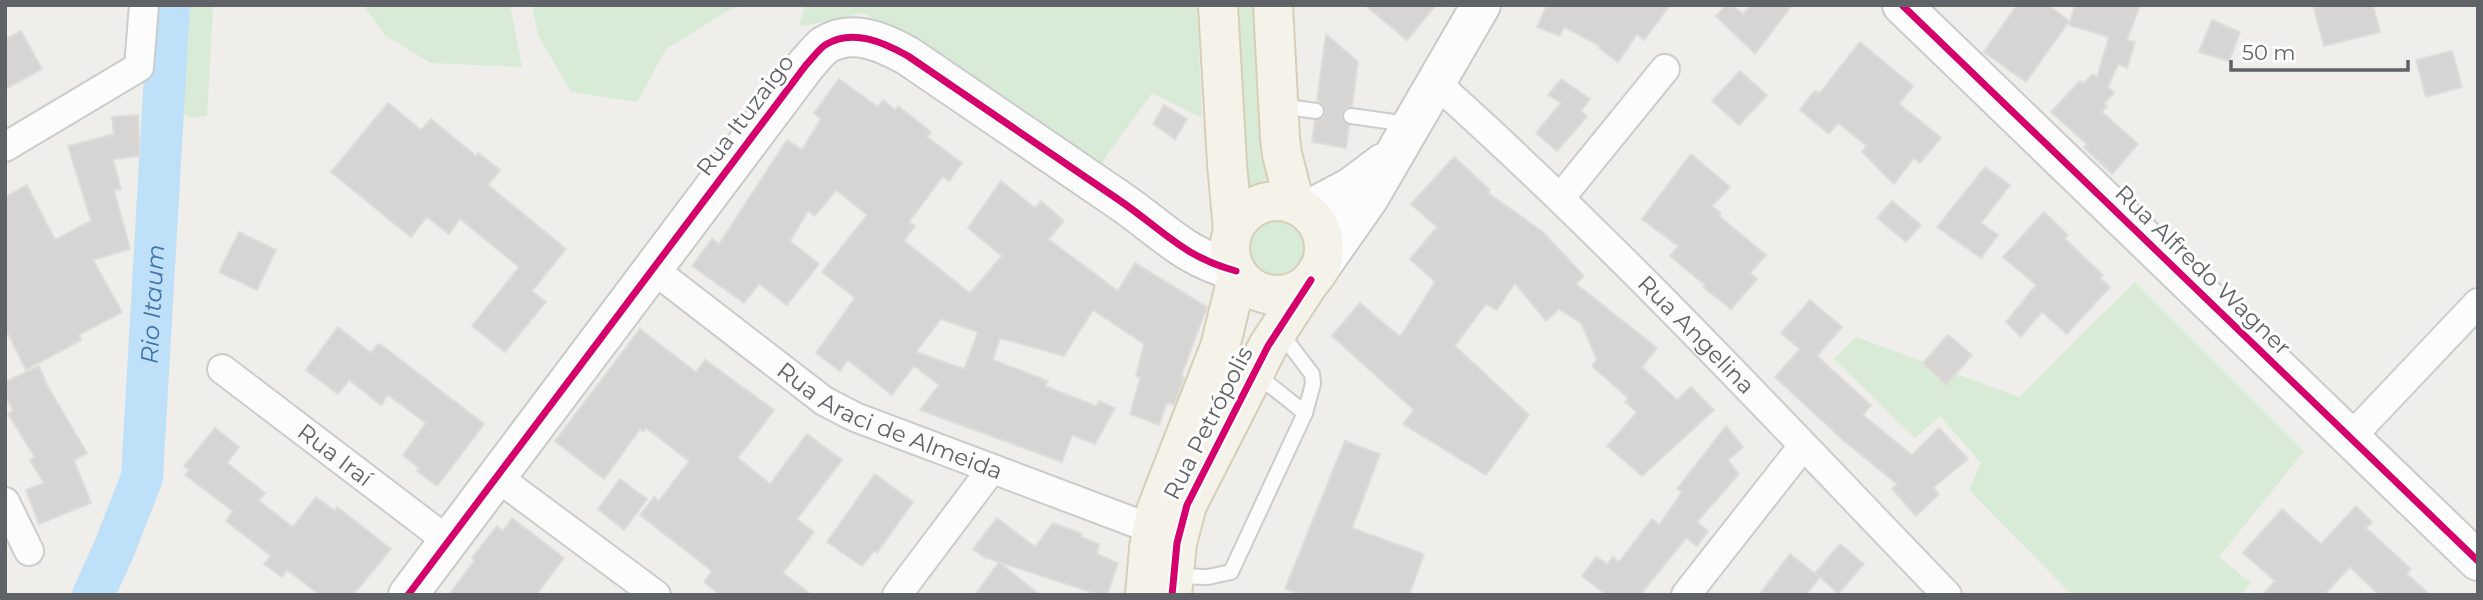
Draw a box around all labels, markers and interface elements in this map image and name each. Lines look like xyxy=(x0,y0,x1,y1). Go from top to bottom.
scale bar xyxy=(2231,28,2408,72)
text: 50 m xyxy=(2242,40,2296,65)
street label: Rua Ituzaigo xyxy=(690,49,800,181)
street label: Rua Alfredo Wagner xyxy=(2109,179,2297,361)
water label: Rio Itaum xyxy=(134,244,170,365)
street label: Rua Angelina xyxy=(1632,269,1760,400)
street label: Rua Petrópolis xyxy=(1157,342,1259,504)
street label: Rua Araci de Almeida xyxy=(771,356,1006,485)
street label: Rua Iraí xyxy=(292,418,379,493)

